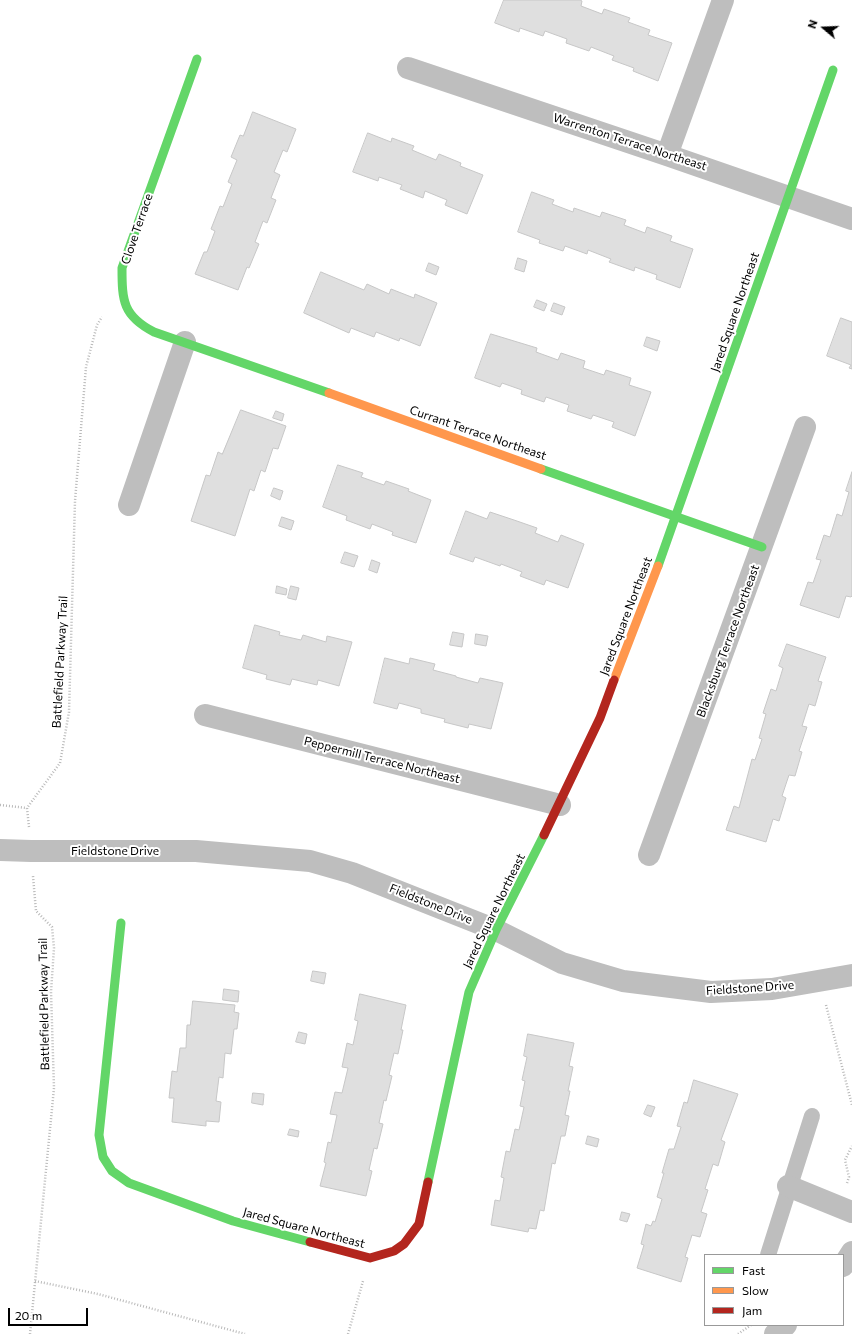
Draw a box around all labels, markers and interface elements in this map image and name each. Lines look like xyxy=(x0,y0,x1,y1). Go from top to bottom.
north arrow xyxy=(804,8,844,48)
text: N xyxy=(805,18,820,30)
street label: Warrenton Terrace Northeast xyxy=(551,110,709,174)
street label: Clove Terrace xyxy=(118,192,156,266)
street label: Jared Square Northeast xyxy=(708,250,762,374)
street label: Currant Terrace Northeast xyxy=(408,403,548,463)
street label: Jared Square Northeast xyxy=(597,555,655,677)
street label: Blacksburg Terrace Northeast xyxy=(694,563,762,719)
street label: Battlefield Parkway Trail xyxy=(49,595,71,729)
street label: Peppermill Terrace Northeast xyxy=(303,734,461,786)
street label: Fieldstone Drive xyxy=(71,844,159,858)
street label: Jared Square Northeast xyxy=(460,851,528,971)
street label: Fieldstone Drive xyxy=(387,881,475,927)
street label: Battlefield Parkway Trail xyxy=(36,938,52,1070)
street label: Fieldstone Drive xyxy=(706,978,794,998)
street label: Jared Square Northeast xyxy=(241,1205,367,1251)
legend xyxy=(704,1254,844,1326)
text: Fast xyxy=(742,1263,765,1277)
text: Slow xyxy=(742,1283,769,1297)
scale bar xyxy=(10,1300,90,1326)
text: Jam xyxy=(742,1303,762,1317)
text: 20 m xyxy=(15,1308,42,1322)

